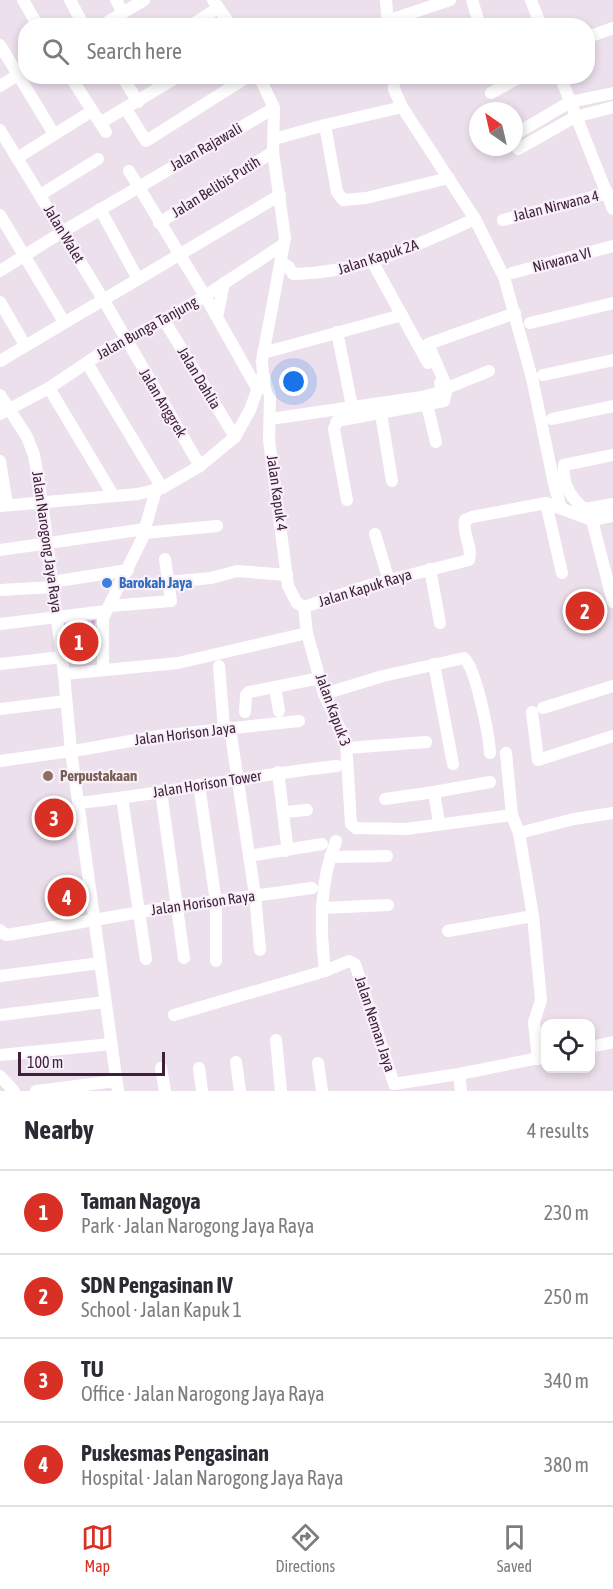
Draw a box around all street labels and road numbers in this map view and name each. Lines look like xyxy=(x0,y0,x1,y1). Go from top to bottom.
street label: Jalan Rajawali xyxy=(167,119,245,174)
street label: Jalan Belibis Putih xyxy=(168,153,263,221)
street label: Jalan Nirwana 4 xyxy=(511,187,601,224)
street label: Jalan Walet xyxy=(41,202,88,266)
street label: Jalan Kapuk 2A xyxy=(336,235,421,278)
street label: Nirwana VI xyxy=(531,244,593,275)
street label: Jalan Bunga Tanjung xyxy=(93,292,201,362)
street label: Jalan Dahlia xyxy=(174,344,225,412)
street label: Jalan Anggrek xyxy=(136,365,191,441)
street label: Jalan Kapuk 4 xyxy=(264,454,291,532)
street label: Jalan Narogong Jaya Raya xyxy=(29,470,66,614)
street label: Jalan Kapuk Raya xyxy=(316,565,414,610)
street label: Jalan Kapuk 3 xyxy=(312,671,354,749)
street label: Jalan Horison Jaya xyxy=(133,719,237,748)
street label: Jalan Horison Tower xyxy=(151,766,263,801)
street label: Jalan Horison Raya xyxy=(150,887,256,918)
street label: Jalan Neman Jaya xyxy=(352,974,399,1074)

